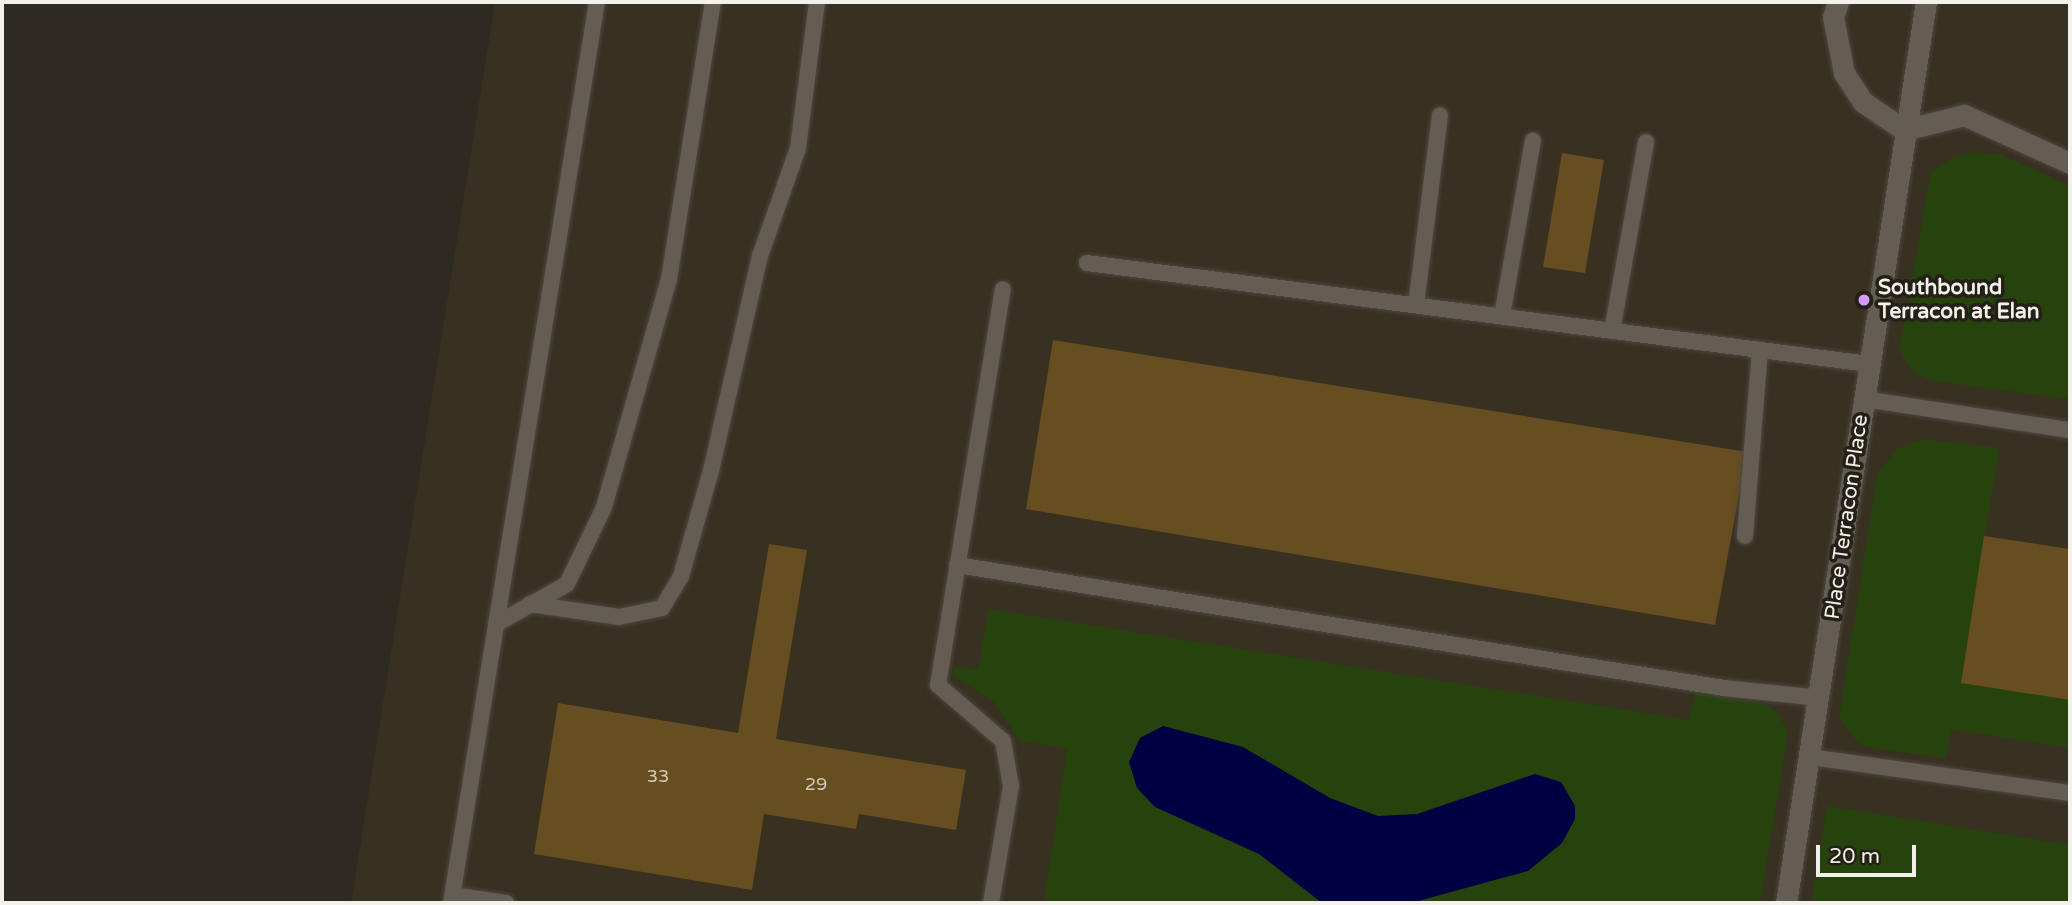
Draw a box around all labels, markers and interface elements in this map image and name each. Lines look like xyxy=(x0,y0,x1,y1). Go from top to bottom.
place label: Southbound Terracon at Elan xyxy=(1878,275,2040,325)
marker: Southbound Terracon at Elan xyxy=(1856,292,1872,308)
street label: Place Terracon Place xyxy=(1820,413,1874,621)
house number: 33 xyxy=(647,765,669,787)
house number: 29 xyxy=(805,773,827,795)
scale bar xyxy=(1820,832,1920,876)
text: 20 m xyxy=(1829,844,1880,869)

